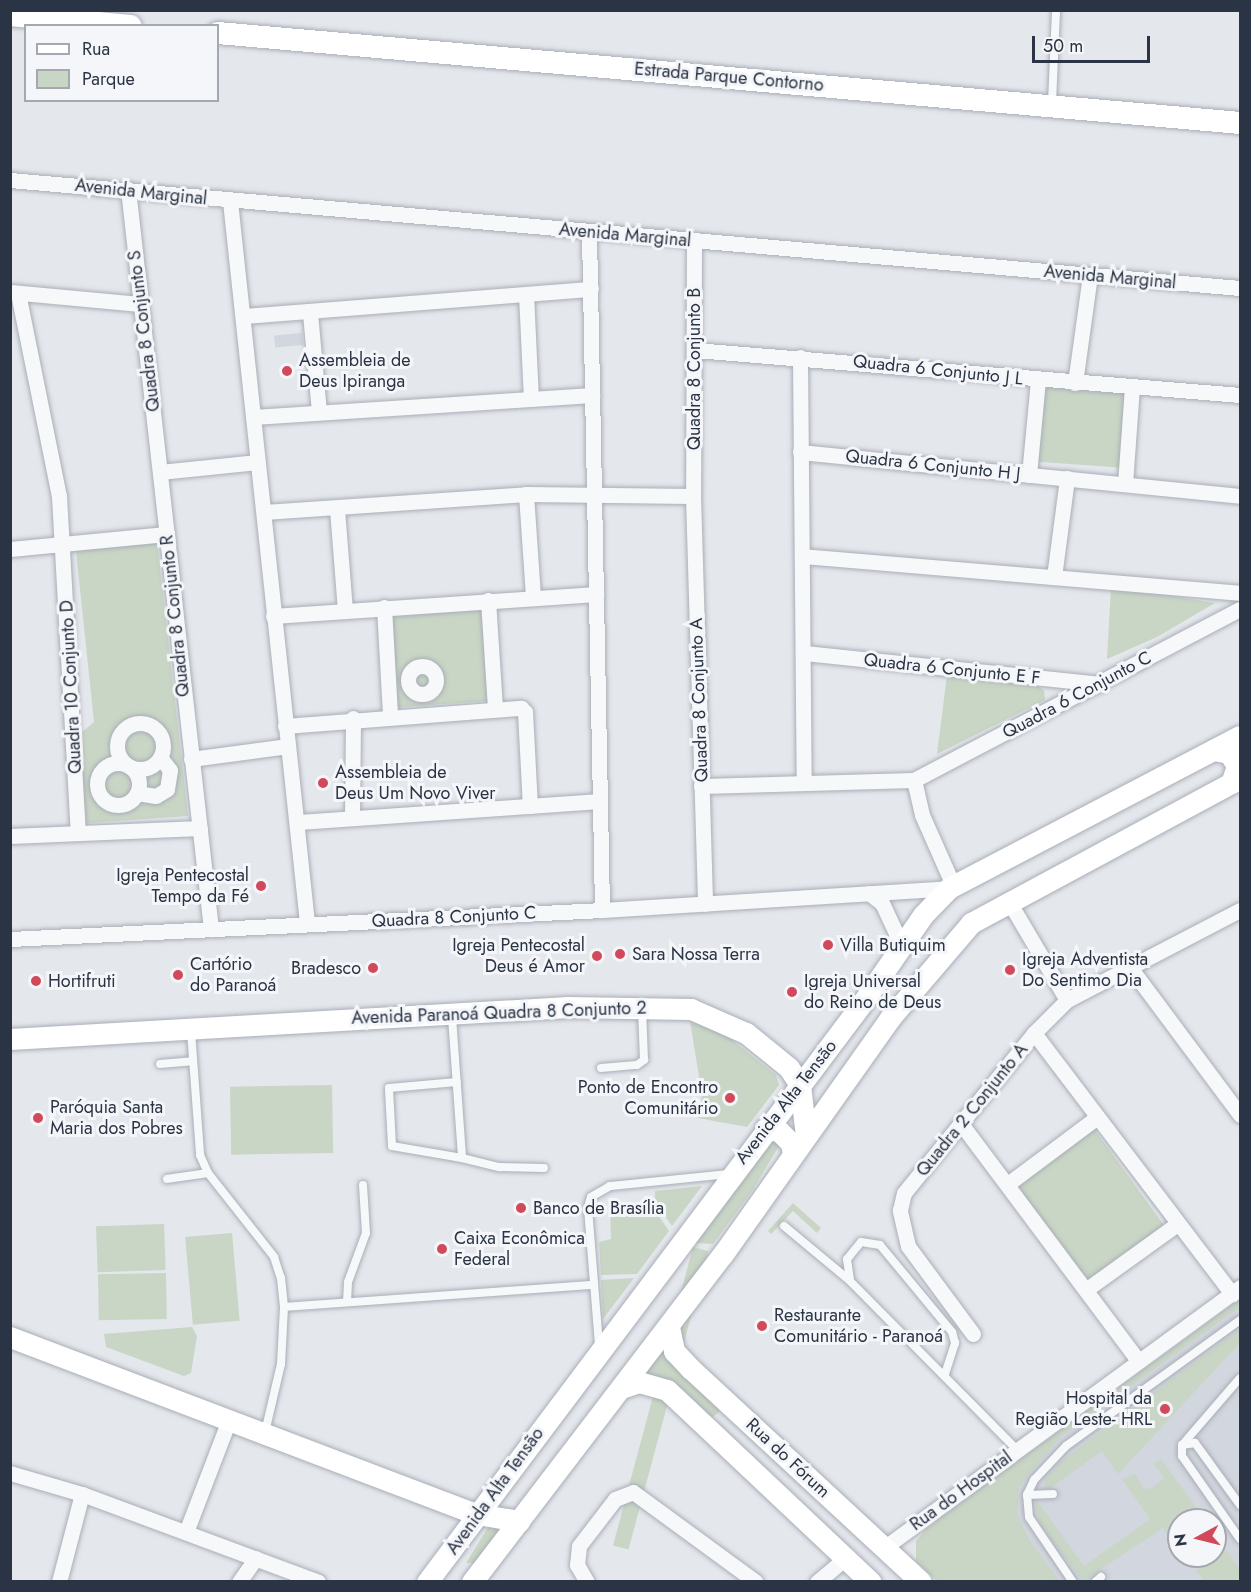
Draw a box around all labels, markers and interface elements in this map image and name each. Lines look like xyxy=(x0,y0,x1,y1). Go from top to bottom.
legend xyxy=(24,24,219,102)
scale bar xyxy=(1035,24,1154,62)
text: 50 m xyxy=(1043,33,1083,59)
text: Rua xyxy=(82,36,110,62)
street label: Estrada Parque Contorno xyxy=(633,58,825,96)
text: Parque xyxy=(82,66,135,92)
street label: Avenida Marginal xyxy=(74,174,208,210)
street label: Avenida Marginal xyxy=(558,218,692,252)
street label: Quadra 8 Conjunto S xyxy=(123,249,165,413)
street label: Avenida Marginal xyxy=(1043,260,1177,294)
street label: Quadra 8 Conjunto B xyxy=(683,288,705,450)
place label: Assembleia de Deus Ipiranga xyxy=(299,350,411,392)
street label: Quadra 6 Conjunto J L xyxy=(852,350,1024,390)
marker: Assembleia de Deus Ipiranga xyxy=(280,364,294,378)
street label: Quadra 6 Conjunto H J xyxy=(844,445,1022,485)
street label: Quadra 8 Conjunto R xyxy=(156,534,194,698)
street label: Quadra 10 Conjunto D xyxy=(56,600,86,774)
street label: Quadra 8 Conjunto A xyxy=(685,617,713,783)
street label: Quadra 6 Conjunto C xyxy=(999,647,1155,743)
street label: Quadra 6 Conjunto E F xyxy=(863,649,1041,689)
place label: Assembleia de Deus Um Novo Viver xyxy=(335,762,495,804)
marker: Assembleia de Deus Um Novo Viver xyxy=(316,776,330,790)
place label: Igreja Pentecostal Tempo da Fé xyxy=(116,865,249,908)
marker: Igreja Pentecostal Tempo da Fé xyxy=(254,879,268,893)
street label: Quadra 8 Conjunto C xyxy=(371,902,537,932)
place label: Villa Butiquim xyxy=(840,934,946,956)
place label: Igreja Pentecostal Deus é Amor xyxy=(452,935,585,978)
marker: Villa Butiquim xyxy=(821,938,835,952)
place label: Sara Nossa Terra xyxy=(632,943,760,965)
marker: Sara Nossa Terra xyxy=(613,947,627,961)
marker: Igreja Pentecostal Deus é Amor xyxy=(590,949,604,963)
place label: Igreja Adventista Do Sentimo Dia xyxy=(1022,949,1148,992)
place label: Cartório do Paranoá xyxy=(190,954,276,996)
place label: Bradesco xyxy=(291,957,361,979)
marker: Bradesco xyxy=(366,961,380,975)
marker: Igreja Adventista Do Sentimo Dia xyxy=(1003,963,1017,977)
marker: Cartório do Paranoá xyxy=(171,968,185,982)
place label: Hortifruti xyxy=(48,970,116,992)
place label: Igreja Universal do Reino de Deus xyxy=(804,971,941,1014)
marker: Hortifruti xyxy=(29,974,43,988)
marker: Igreja Universal do Reino de Deus xyxy=(785,985,799,999)
street label: Avenida Paranoá Quadra 8 Conjunto 2 xyxy=(351,997,647,1029)
street label: Avenida Alta Tensão xyxy=(731,1036,841,1168)
street label: Quadra 2 Conjunto A xyxy=(912,1039,1032,1181)
place label: Ponto de Encontro Comunitário xyxy=(578,1077,718,1120)
marker: Ponto de Encontro Comunitário xyxy=(723,1091,737,1105)
place label: Paróquia Santa Maria dos Pobres xyxy=(50,1097,183,1140)
marker: Paróquia Santa Maria dos Pobres xyxy=(31,1111,45,1125)
place label: Banco de Brasília xyxy=(533,1197,664,1219)
marker: Banco de Brasília xyxy=(514,1201,528,1215)
place label: Caixa Econômica Federal xyxy=(454,1228,585,1270)
marker: Caixa Econômica Federal xyxy=(435,1242,449,1256)
place label: Restaurante Comunitário - Paranoá xyxy=(774,1305,943,1348)
marker: Restaurante Comunitário - Paranoá xyxy=(755,1319,769,1333)
place label: Hospital da Região Leste- HRL xyxy=(1015,1388,1152,1430)
marker: Hospital da Região Leste- HRL xyxy=(1156,1400,1174,1418)
street label: Rua do Fórum xyxy=(741,1414,835,1502)
street label: Avenida Alta Tensão xyxy=(442,1423,548,1559)
street label: Rua do Hospital xyxy=(906,1447,1016,1535)
north arrow xyxy=(1167,1508,1227,1568)
text: N xyxy=(1168,1532,1193,1548)

